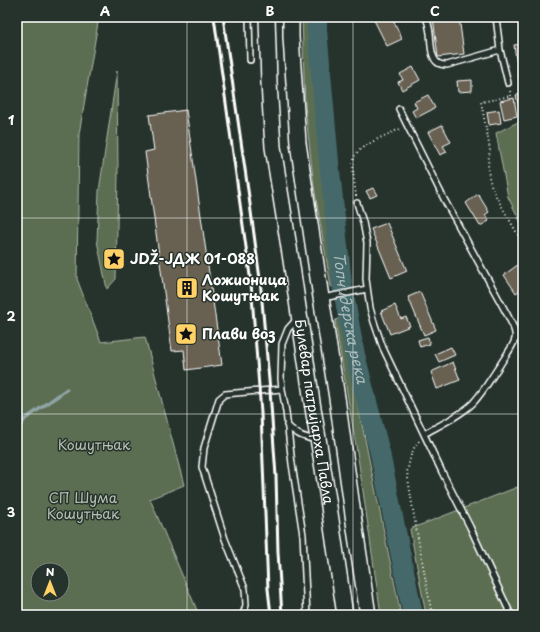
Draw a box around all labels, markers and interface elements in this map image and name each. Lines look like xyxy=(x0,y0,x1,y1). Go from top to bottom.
text: A xyxy=(100,1,110,20)
text: B xyxy=(266,1,275,20)
text: C xyxy=(430,1,440,20)
text: 1 xyxy=(8,110,14,129)
place icon: JDŽ-JДЖ 01-088 xyxy=(101,246,127,272)
place label: JDŽ-JДЖ 01-088 xyxy=(130,248,255,269)
water label: Топчидерска река xyxy=(329,251,375,386)
place label: Ложионица Кошутњак xyxy=(202,269,287,306)
building icon: Ложионица Кошутњак xyxy=(174,275,200,301)
text: 2 xyxy=(6,306,16,325)
street label: Булевар патријарха Павла xyxy=(290,318,340,506)
place icon: Плави воз xyxy=(173,321,199,347)
place label: Плави воз xyxy=(202,323,276,344)
park label: Кошутњак xyxy=(58,434,131,455)
park label: СП Шума Кошутњак xyxy=(47,487,120,524)
text: 3 xyxy=(7,502,16,521)
north arrow xyxy=(30,562,70,602)
text: N xyxy=(46,563,55,580)

